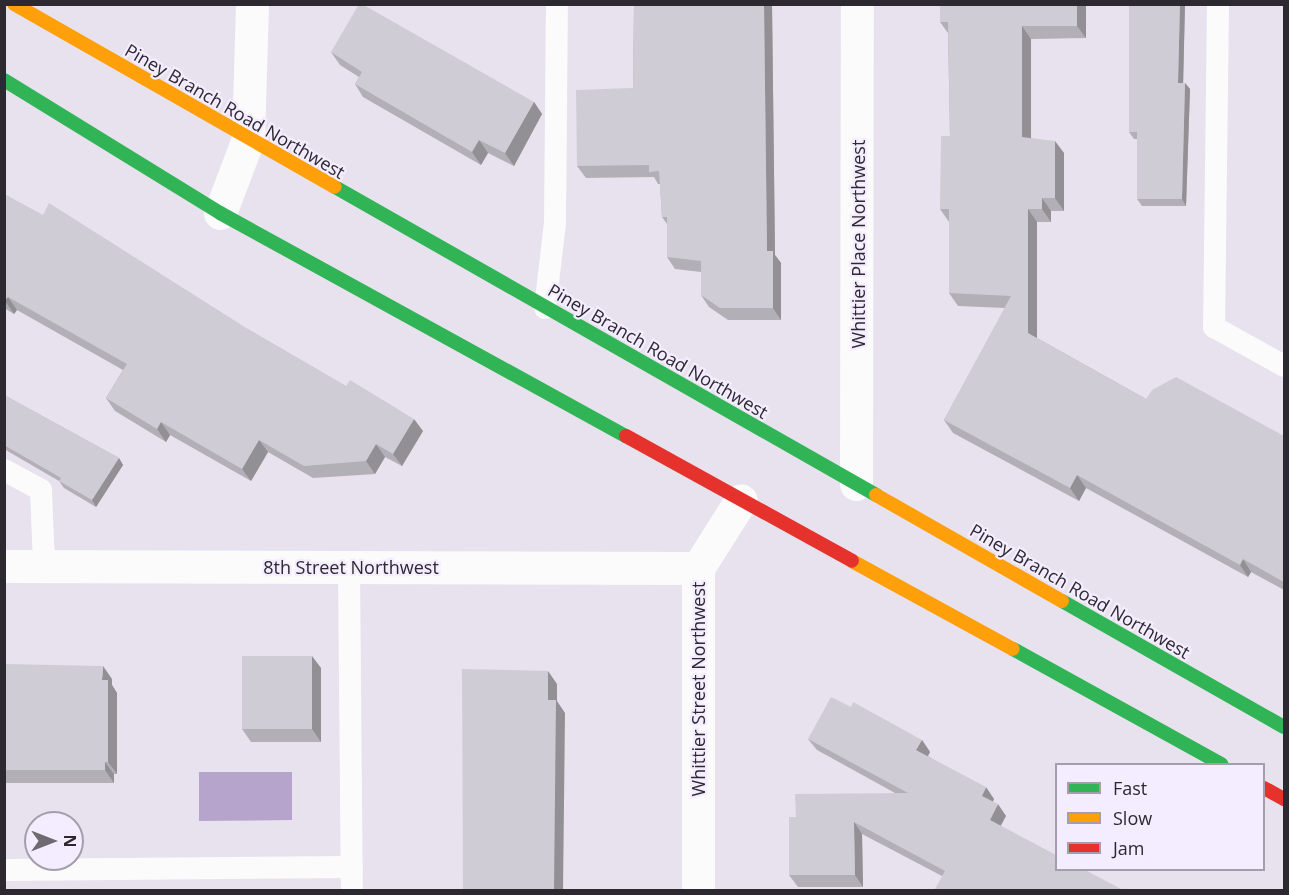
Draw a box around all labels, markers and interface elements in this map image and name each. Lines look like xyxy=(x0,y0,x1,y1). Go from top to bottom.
street label: Piney Branch Road Northwest xyxy=(121,39,349,183)
street label: Whittier Place Northwest xyxy=(847,140,869,348)
street label: Piney Branch Road Northwest xyxy=(544,279,772,423)
street label: Piney Branch Road Northwest xyxy=(966,519,1194,663)
street label: 8th Street Northwest xyxy=(263,556,439,578)
street label: Whittier Street Northwest xyxy=(687,582,709,796)
legend xyxy=(1055,763,1265,871)
text: Fast xyxy=(1113,776,1147,800)
text: Slow xyxy=(1113,806,1152,830)
north arrow xyxy=(24,811,84,871)
text: N xyxy=(59,834,81,848)
text: Jam xyxy=(1113,836,1145,860)

